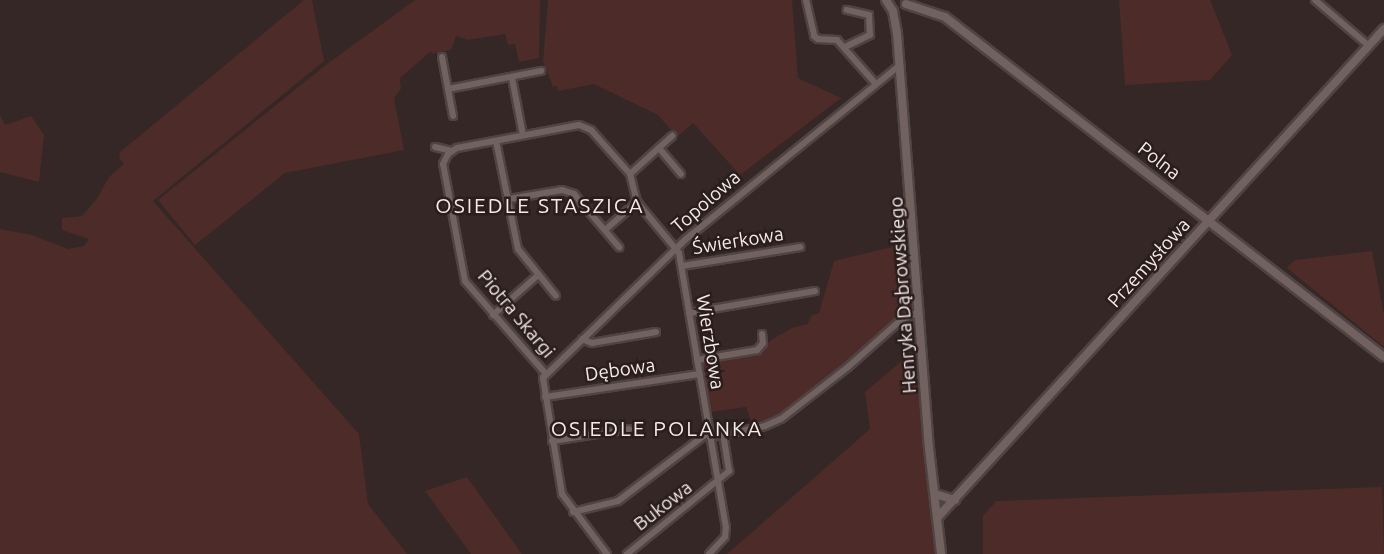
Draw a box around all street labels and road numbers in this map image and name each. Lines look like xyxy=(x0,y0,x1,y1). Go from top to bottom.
street label: Polna xyxy=(1133,137,1185,185)
street label: Topolowa xyxy=(667,166,745,238)
street label: Henryka Dąbrowskiego xyxy=(885,196,921,394)
street label: Przemysłowa xyxy=(1103,214,1195,312)
street label: Świerkowa xyxy=(691,223,785,259)
street label: Piotra Skargi xyxy=(473,265,559,363)
street label: Wierzbowa xyxy=(691,293,729,391)
street label: Dębowa xyxy=(583,354,657,386)
street label: Bukowa xyxy=(629,476,697,536)

